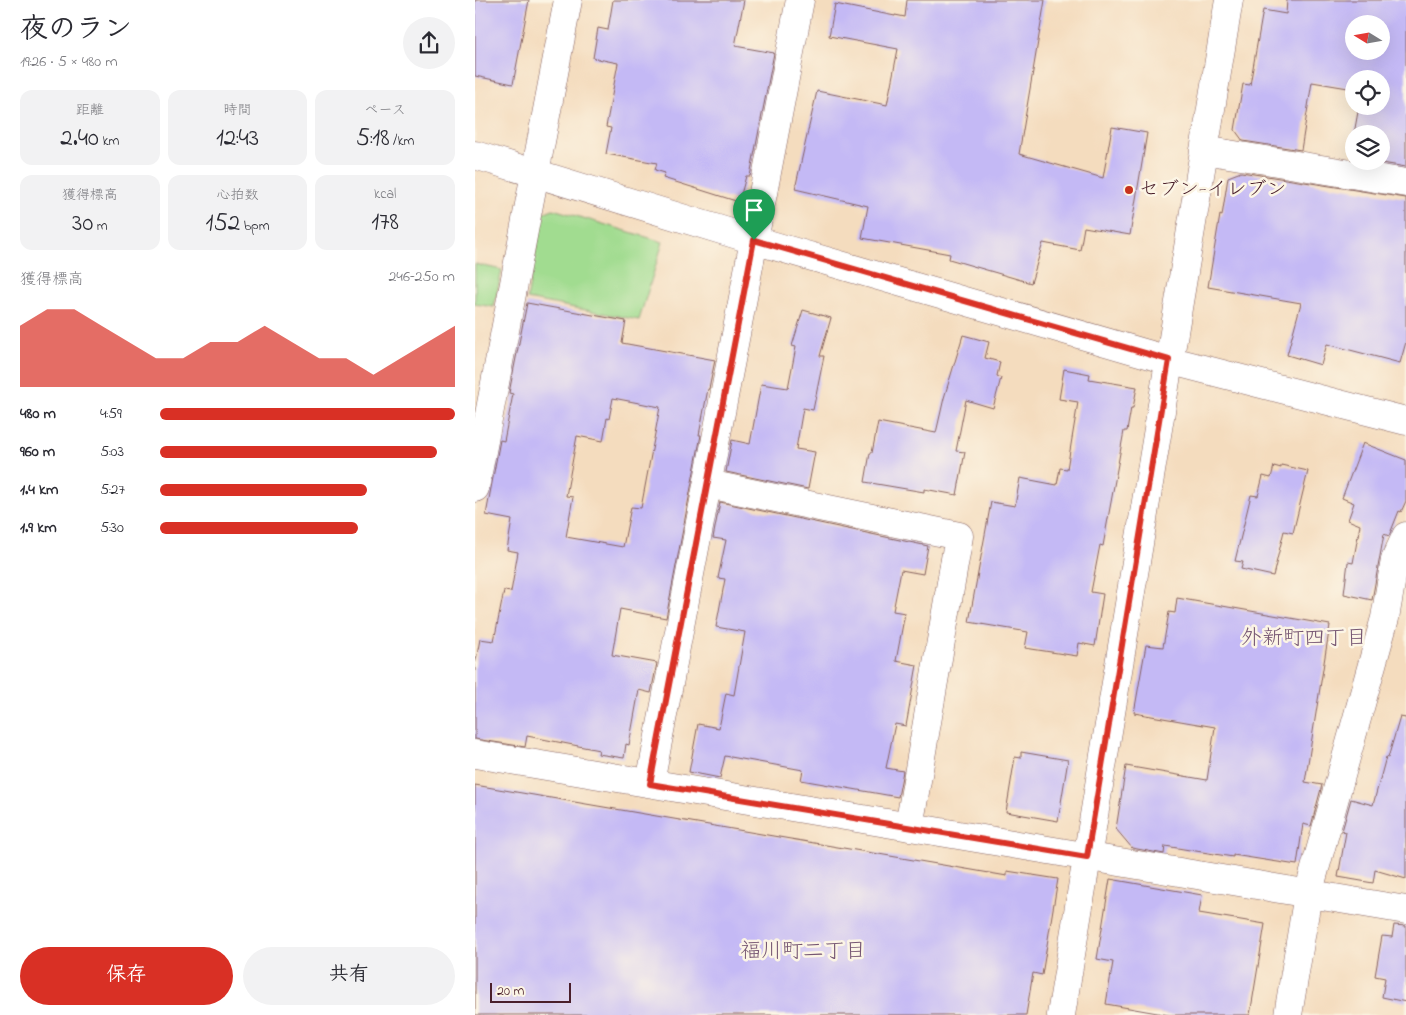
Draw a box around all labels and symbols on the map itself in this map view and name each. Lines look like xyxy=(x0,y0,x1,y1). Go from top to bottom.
north arrow xyxy=(1345,15,1390,60)
place label: セブン-イレブン xyxy=(1139,176,1287,205)
marker: セブン-イレブン xyxy=(1123,184,1135,196)
pin xyxy=(733,189,775,240)
district label: 外新町四丁目 xyxy=(1241,624,1367,654)
district label: 福川町二丁目 xyxy=(740,937,866,967)
scale bar xyxy=(490,980,571,1003)

